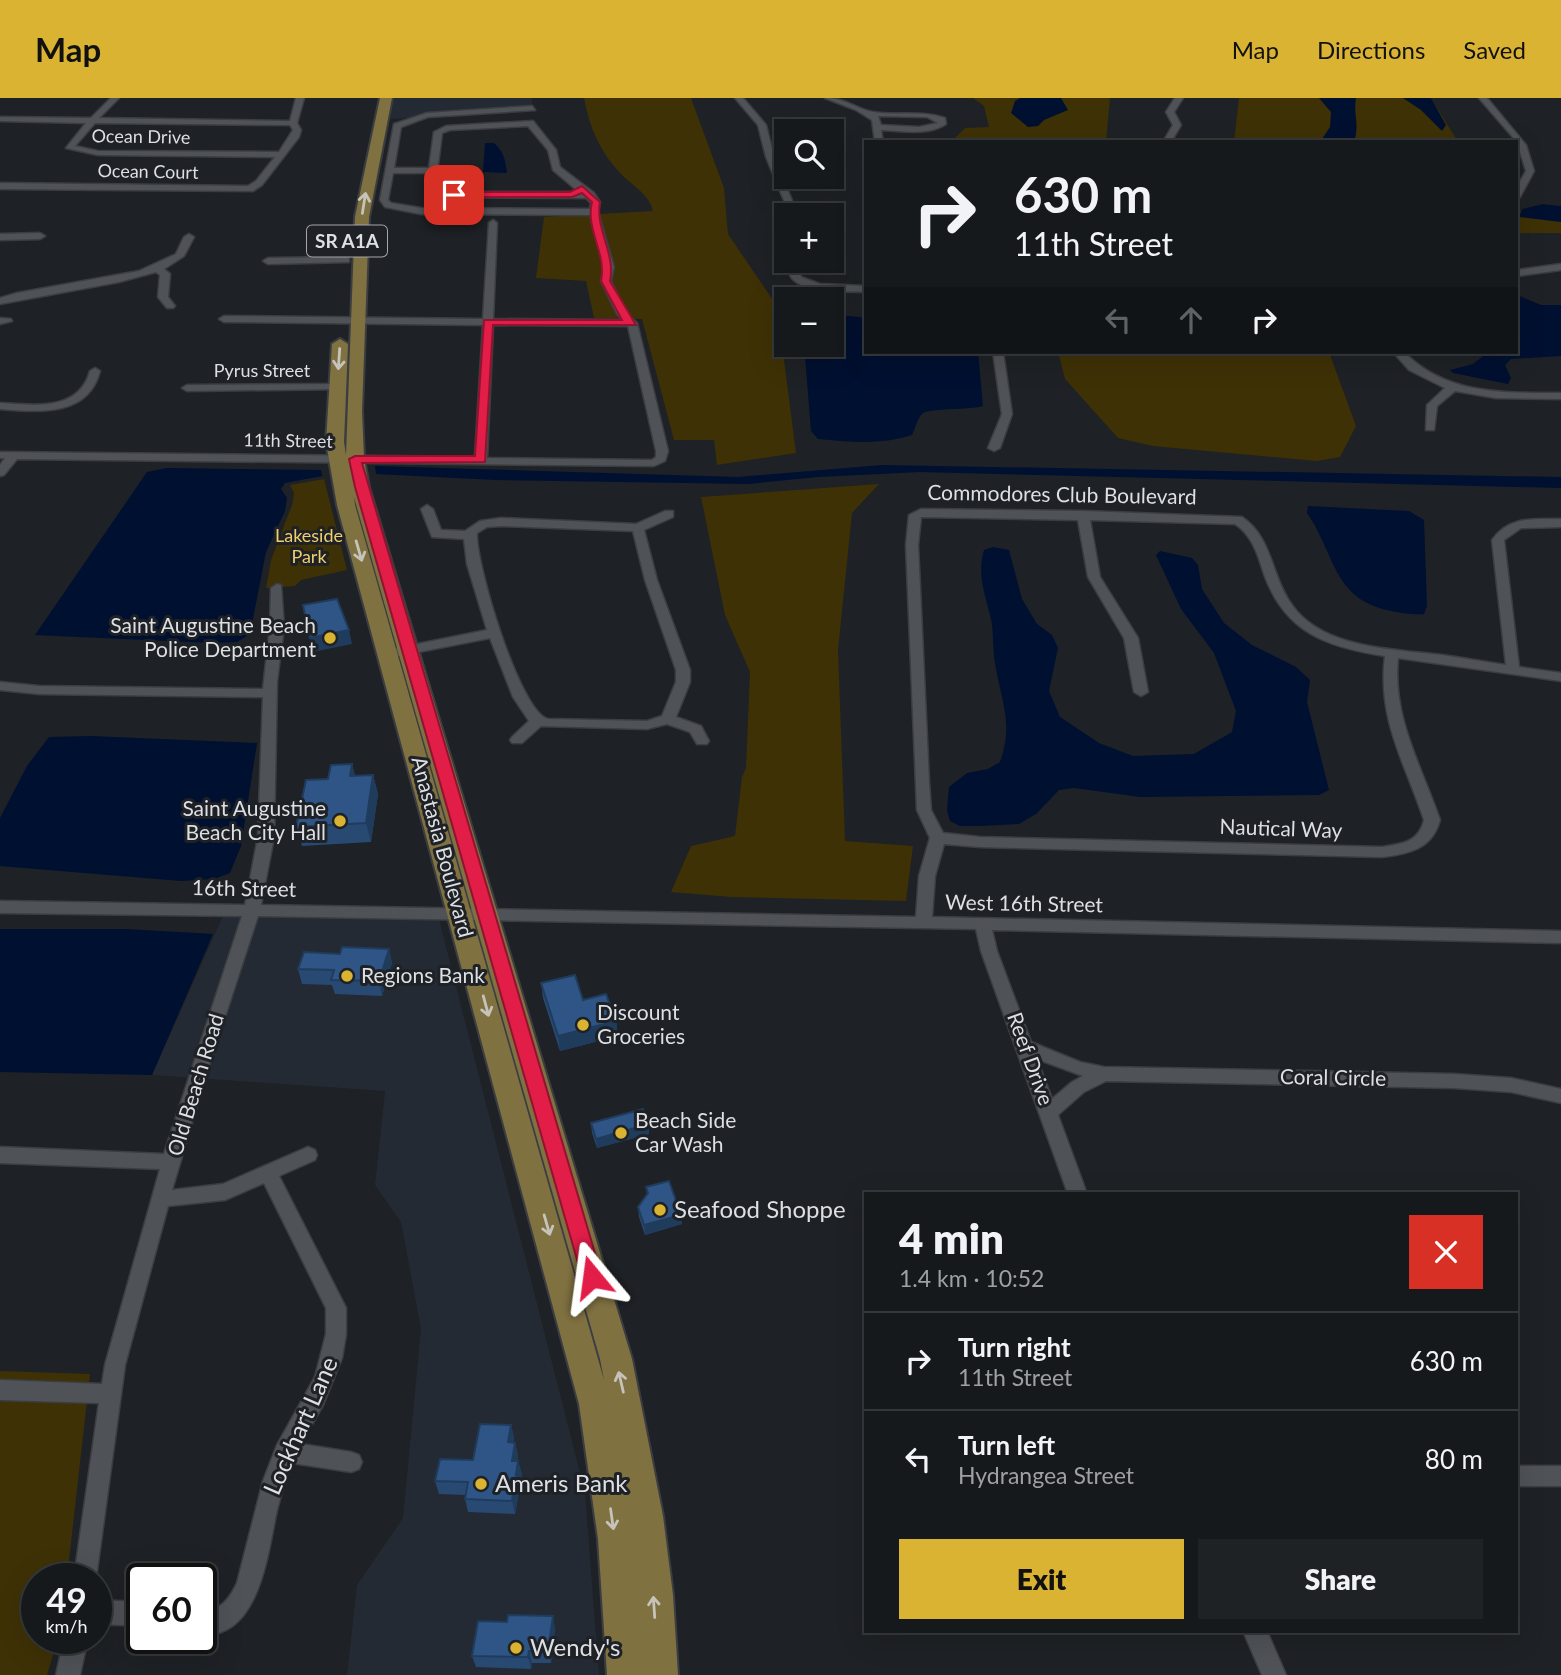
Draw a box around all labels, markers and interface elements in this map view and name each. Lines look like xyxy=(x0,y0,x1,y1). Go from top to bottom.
text: Map xyxy=(35,29,101,69)
text: Map xyxy=(1232,35,1279,64)
text: Directions xyxy=(1317,35,1425,64)
text: Saved xyxy=(1463,35,1526,64)
map controls xyxy=(774,119,844,357)
button: search xyxy=(774,119,844,189)
street label: Ocean Drive xyxy=(91,124,191,148)
street label: Ocean Court xyxy=(97,159,199,183)
pin xyxy=(424,165,484,225)
text: 630 m xyxy=(1014,165,1152,223)
icon: right xyxy=(899,168,990,259)
icon: arrive xyxy=(435,176,473,214)
one-way arrow xyxy=(358,192,371,215)
button: + xyxy=(774,203,844,273)
text: 11th Street xyxy=(1014,224,1173,263)
road number: SR A1A xyxy=(307,225,387,256)
button: − xyxy=(774,287,844,357)
icon: left xyxy=(1099,301,1137,339)
icon: ahead xyxy=(1172,301,1210,339)
icon: right xyxy=(1245,301,1283,339)
one-way arrow xyxy=(332,347,345,370)
street label: Pyrus Street xyxy=(214,359,311,381)
street label: 11th Street xyxy=(243,428,333,452)
street label: Commodores Club Boulevard xyxy=(927,479,1197,508)
park label: Lakeside Park xyxy=(275,524,343,567)
one-way arrow xyxy=(354,540,367,562)
place label: Saint Augustine Beach Police Department xyxy=(110,612,316,661)
marker: Saint Augustine Beach Police Department xyxy=(322,630,338,646)
street label: Anastasia Boulevard xyxy=(407,753,480,940)
place label: Saint Augustine Beach City Hall xyxy=(182,795,326,844)
marker: Saint Augustine Beach City Hall xyxy=(332,813,348,829)
street label: Nautical Way xyxy=(1219,813,1343,842)
street label: 16th Street xyxy=(192,874,297,901)
street label: West 16th Street xyxy=(945,889,1104,916)
place label: Regions Bank xyxy=(361,962,485,987)
marker: Regions Bank xyxy=(339,968,355,984)
one-way arrow xyxy=(480,994,493,1017)
place label: Discount Groceries xyxy=(597,999,685,1048)
street label: Reef Drive xyxy=(1003,1009,1060,1108)
street label: Old Beach Road xyxy=(161,1010,228,1159)
marker: Discount Groceries xyxy=(575,1017,591,1033)
street label: Coral Circle xyxy=(1280,1063,1386,1090)
place label: Beach Side Car Wash xyxy=(635,1107,736,1156)
marker: Beach Side Car Wash xyxy=(613,1125,629,1141)
place label: Seafood Shoppe xyxy=(674,1194,846,1223)
marker: Seafood Shoppe xyxy=(652,1202,668,1218)
text: 4 min xyxy=(899,1213,1004,1263)
one-way arrow xyxy=(542,1214,555,1236)
button: close xyxy=(1409,1215,1483,1289)
position arrow xyxy=(555,1240,629,1314)
text: 1.4 km · 10:52 xyxy=(899,1264,1044,1292)
text: Turn right xyxy=(958,1331,1071,1363)
icon: right xyxy=(899,1342,937,1380)
text: 630 m xyxy=(1410,1345,1483,1377)
street label: Lockhart Lane xyxy=(256,1352,343,1499)
text: 11th Street xyxy=(958,1363,1072,1391)
one-way arrow xyxy=(614,1371,628,1394)
text: Turn left xyxy=(958,1429,1055,1461)
icon: left xyxy=(899,1440,937,1478)
text: 80 m xyxy=(1425,1443,1483,1475)
text: Hydrangea Street xyxy=(958,1461,1134,1489)
place label: Ameris Bank xyxy=(495,1468,628,1497)
marker: Ameris Bank xyxy=(473,1476,489,1492)
one-way arrow xyxy=(605,1507,618,1529)
button: Exit xyxy=(899,1539,1184,1619)
button: Share xyxy=(1198,1539,1483,1619)
speed limit sign: 60 xyxy=(126,1563,217,1654)
text: 49 xyxy=(46,1578,87,1620)
one-way arrow xyxy=(647,1596,660,1619)
text: km/h xyxy=(45,1615,88,1637)
place label: Wendy's xyxy=(530,1632,620,1661)
marker: Wendy's xyxy=(508,1640,524,1656)

